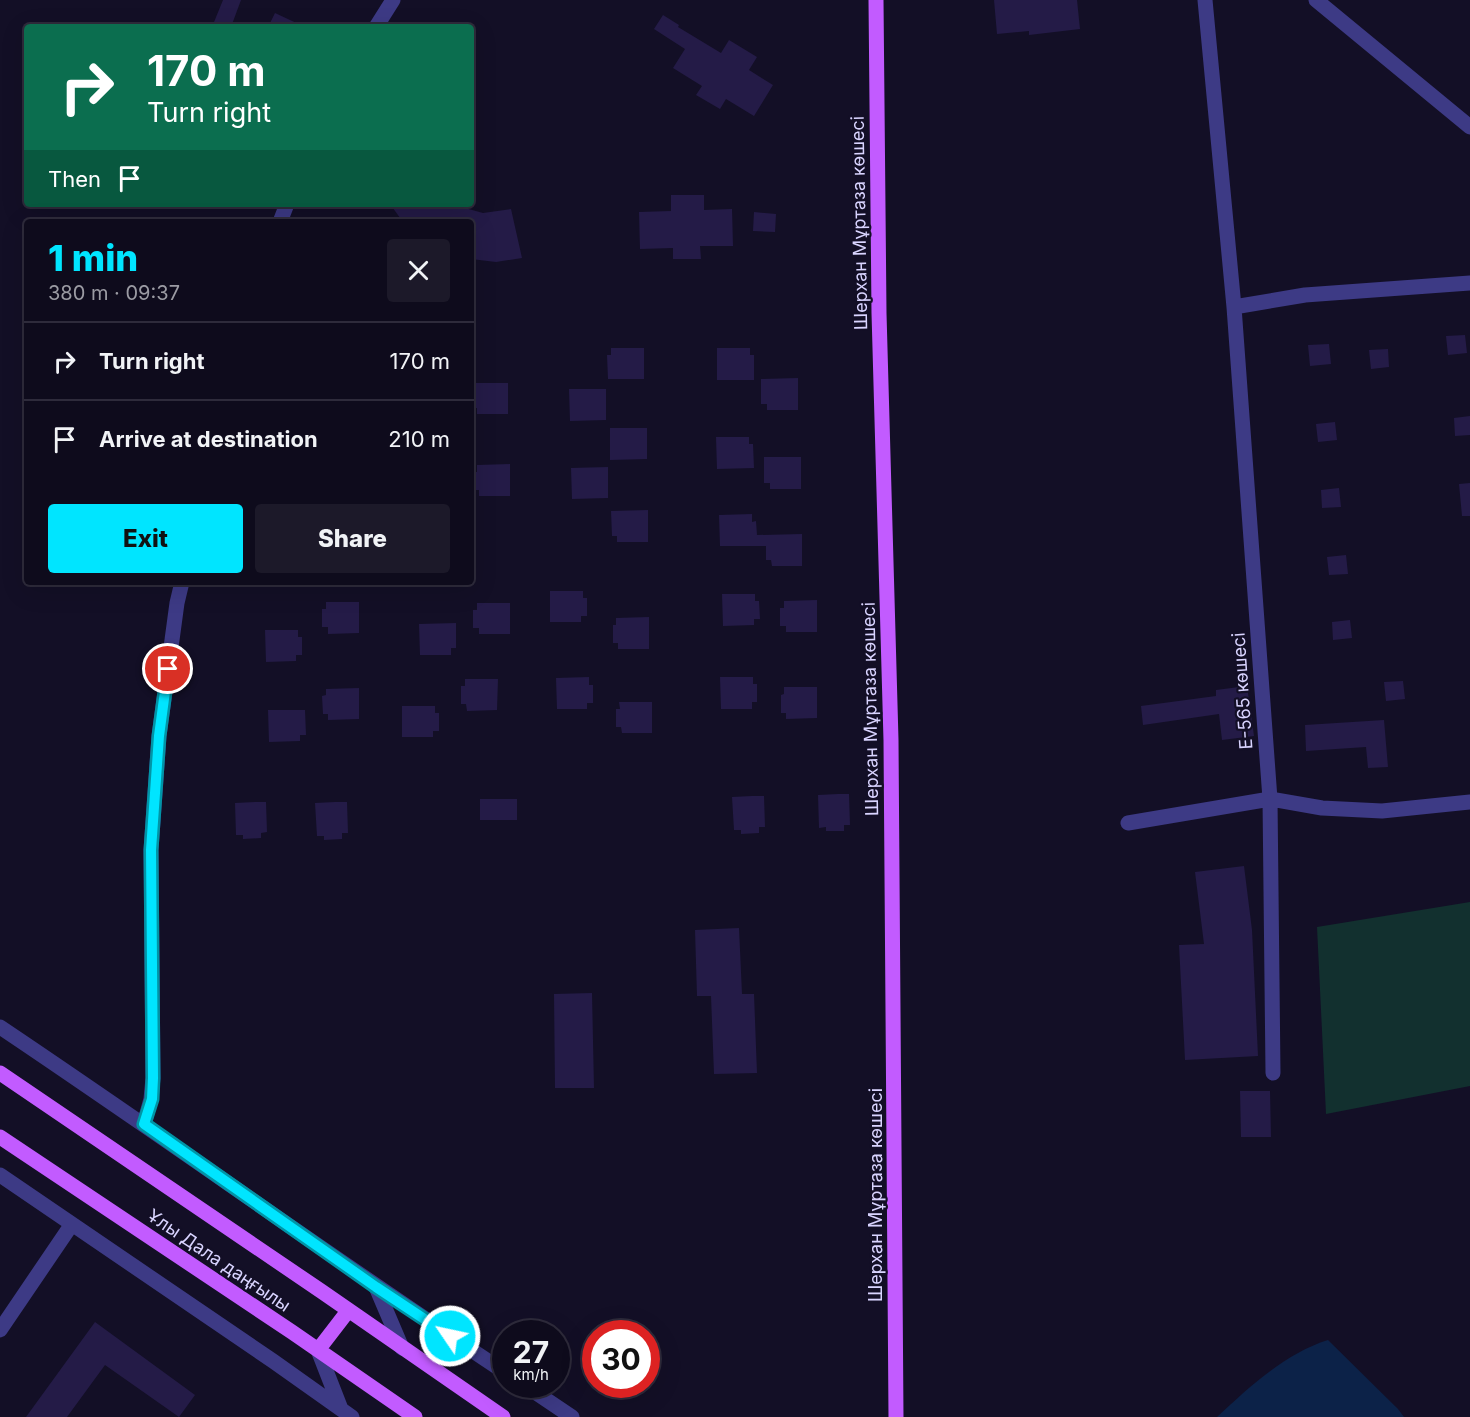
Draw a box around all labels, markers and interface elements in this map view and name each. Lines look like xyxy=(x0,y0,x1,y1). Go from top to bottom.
text: 170 m xyxy=(147,45,265,96)
icon: right xyxy=(48,48,126,126)
text: Turn right xyxy=(147,96,271,129)
street label: Шерхан Мұртаза көшесі xyxy=(847,116,871,330)
icon: arrive xyxy=(113,162,146,195)
text: Then xyxy=(48,166,101,192)
text: 1 min xyxy=(48,236,138,280)
button: close xyxy=(387,239,450,302)
text: 380 m · 09:37 xyxy=(48,281,180,305)
icon: right xyxy=(48,345,81,378)
text: Turn right xyxy=(99,348,205,374)
text: 170 m xyxy=(390,348,450,374)
icon: arrive xyxy=(48,423,81,456)
text: Arrive at destination xyxy=(99,426,318,452)
text: 210 m xyxy=(388,426,450,452)
button: Exit xyxy=(48,504,243,573)
button: Share xyxy=(255,504,450,573)
street label: Шерхан Мұртаза көшесі xyxy=(858,602,882,816)
street label: Е-565 көшесі xyxy=(1227,632,1257,750)
pin xyxy=(142,643,193,694)
icon: arrive xyxy=(151,652,184,685)
street label: Шерхан Мұртаза көшесі xyxy=(865,1088,886,1302)
street label: Ұлы Дала даңғылы xyxy=(143,1204,295,1316)
position arrow xyxy=(418,1304,482,1368)
speed limit sign: 30 xyxy=(582,1320,660,1398)
text: 27 xyxy=(513,1334,549,1370)
text: km/h xyxy=(513,1365,549,1384)

